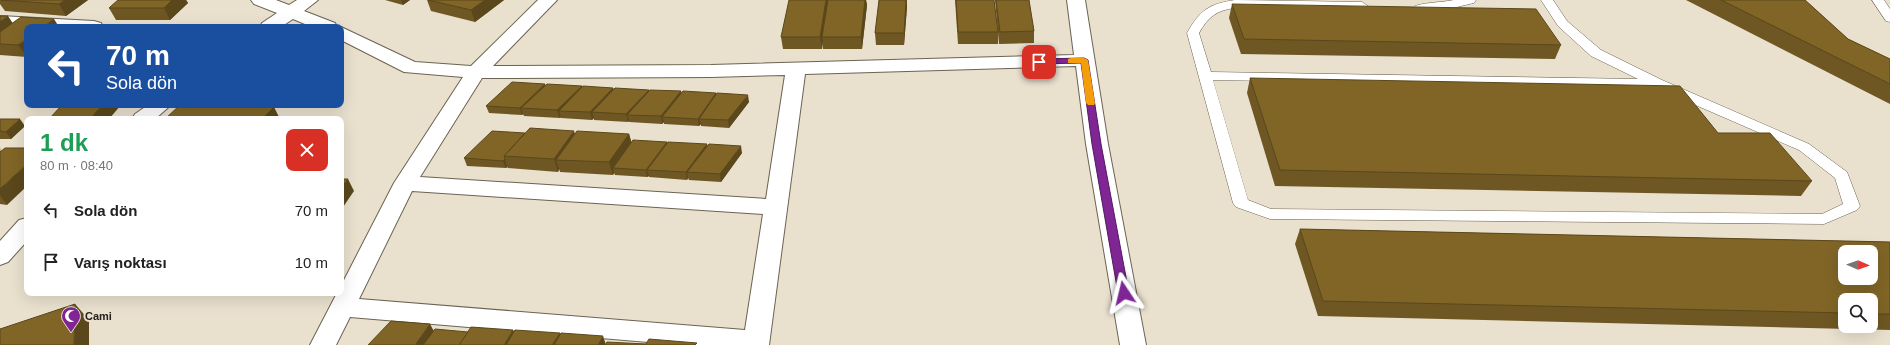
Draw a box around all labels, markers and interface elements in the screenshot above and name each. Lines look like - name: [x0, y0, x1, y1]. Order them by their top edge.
- icon: left: [40, 40, 92, 92]
- text: 70 m: [106, 40, 170, 71]
- pin: [1022, 45, 1056, 79]
- icon: arrive: [1028, 51, 1050, 73]
- text: Sola dön: [106, 73, 177, 93]
- text: 1 dk: [40, 129, 88, 156]
- button: close: [286, 129, 328, 171]
- text: 80 m · 08:40: [40, 158, 113, 173]
- icon: left: [40, 199, 62, 221]
- text: Sola dön: [74, 202, 137, 219]
- text: 70 m: [295, 202, 328, 219]
- north arrow: [1838, 245, 1878, 285]
- map controls: [1838, 245, 1878, 333]
- icon: arrive: [40, 251, 62, 273]
- text: Varış noktası: [74, 254, 167, 271]
- text: 10 m: [295, 254, 328, 271]
- position arrow: [1103, 272, 1145, 314]
- button: search: [1838, 293, 1878, 333]
- mosque icon: Cami: [60, 305, 82, 333]
- place label: Cami: [85, 310, 112, 322]

